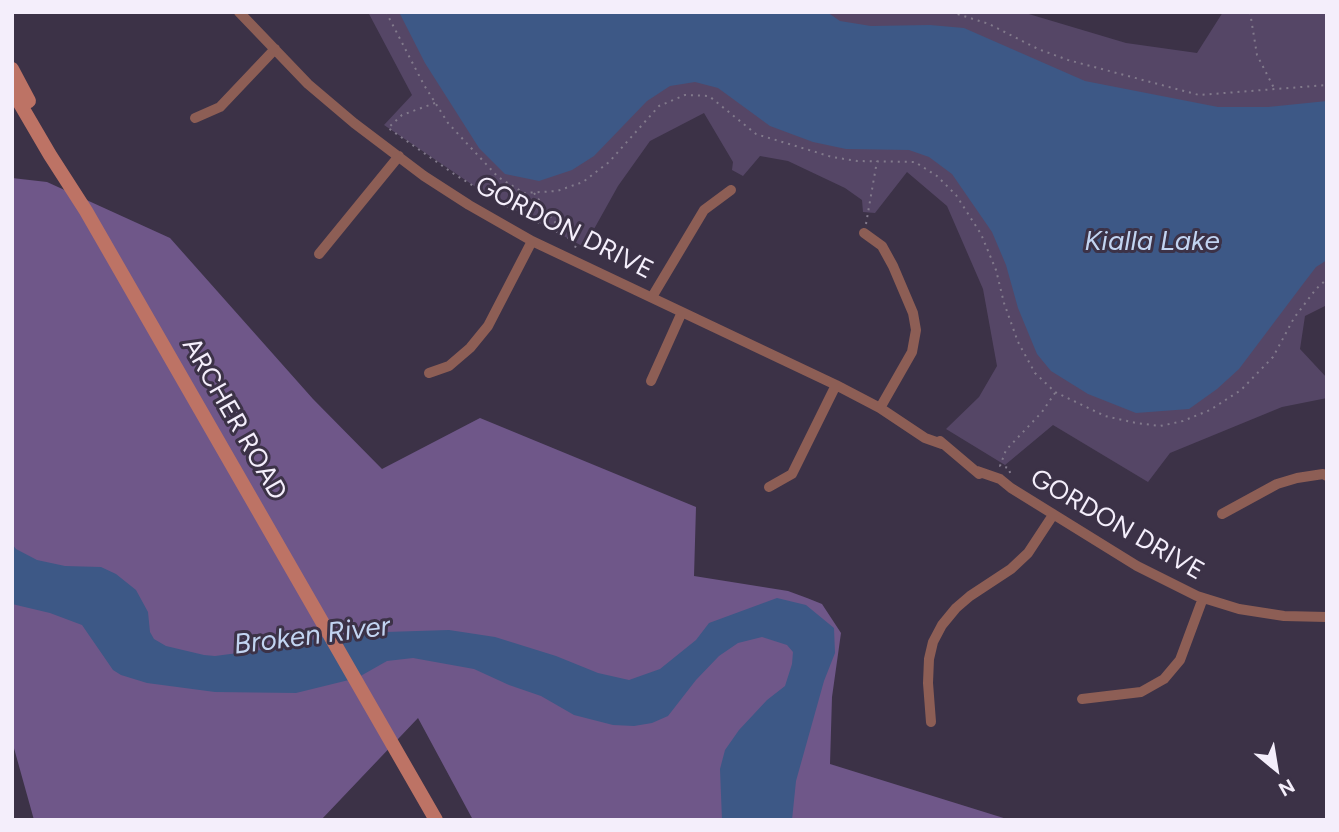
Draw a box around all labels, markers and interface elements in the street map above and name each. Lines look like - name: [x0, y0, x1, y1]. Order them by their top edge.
- street label: GORDON DRIVE: [470, 170, 658, 286]
- water label: Kialla Lake: [1084, 225, 1220, 259]
- street label: ARCHER ROAD: [175, 332, 293, 506]
- street label: GORDON DRIVE: [1025, 463, 1209, 587]
- water label: Broken River: [232, 610, 392, 662]
- north arrow: [1241, 734, 1311, 804]
- text: N: [1275, 774, 1299, 801]

